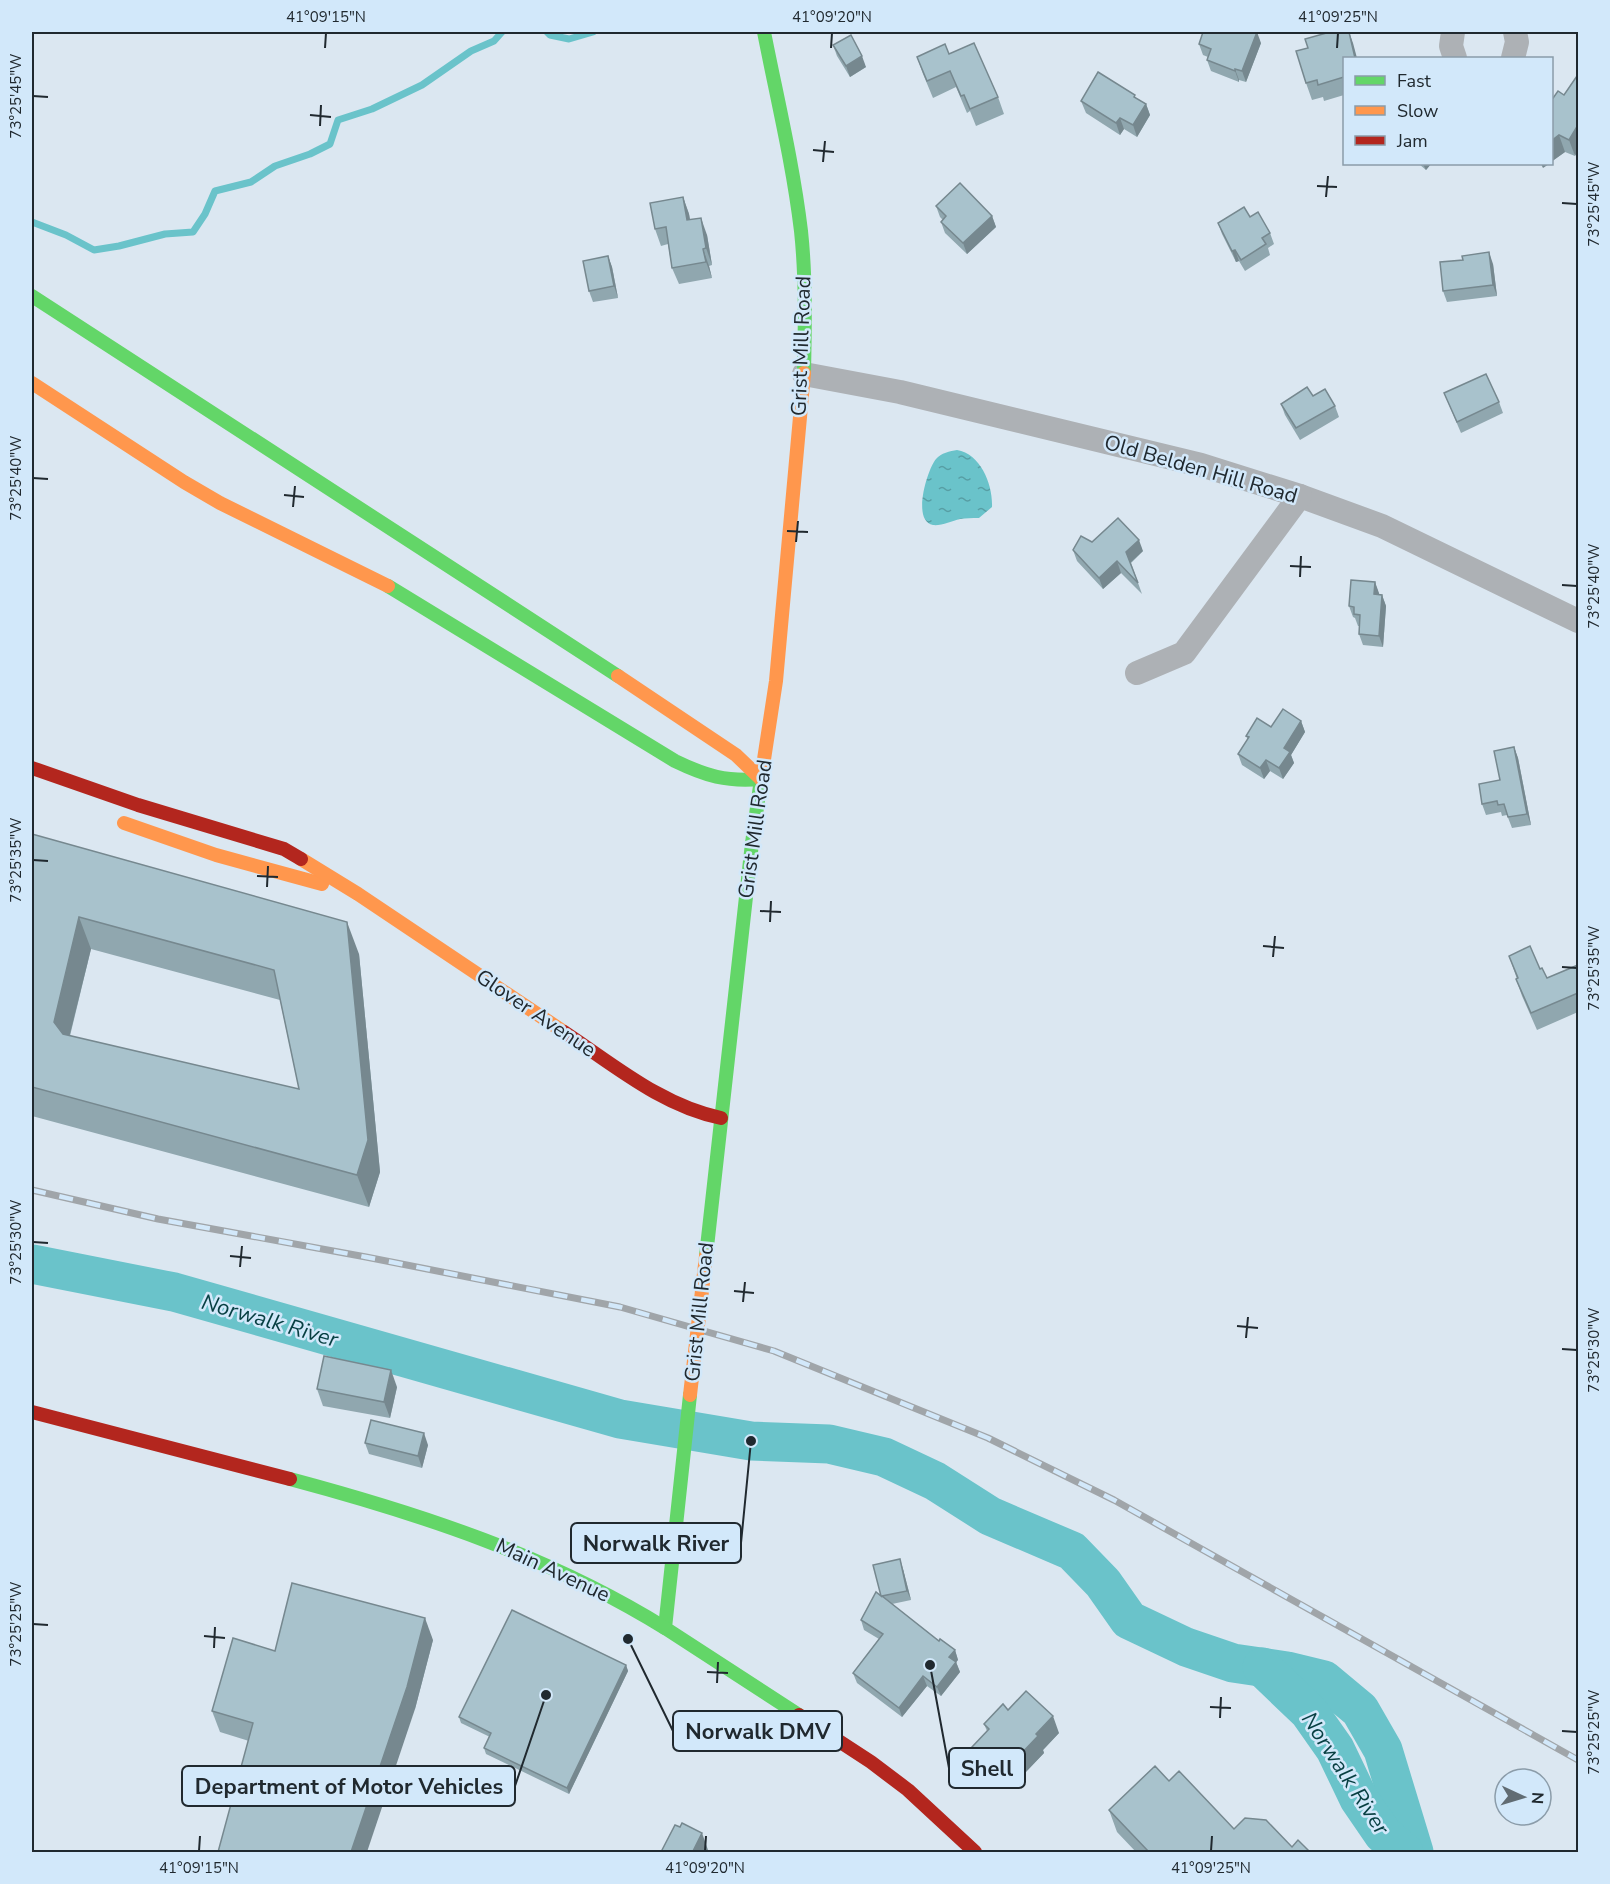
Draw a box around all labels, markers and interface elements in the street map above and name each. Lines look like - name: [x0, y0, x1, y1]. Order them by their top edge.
- text: 41°09'15"N: [286, 7, 366, 27]
- text: 41°09'20"N: [792, 7, 872, 27]
- text: 41°09'25"N: [1298, 7, 1378, 27]
- text: 73°25'45"W: [6, 53, 26, 139]
- legend: [1343, 57, 1553, 165]
- text: Fast: [1397, 69, 1432, 93]
- text: Slow: [1397, 99, 1438, 123]
- text: Jam: [1396, 129, 1428, 153]
- text: 73°25'45"W: [1584, 161, 1604, 247]
- street label: Grist Mill Road: [785, 276, 817, 416]
- street label: Old Belden Hill Road: [1101, 428, 1301, 510]
- text: 73°25'40"W: [6, 435, 26, 521]
- text: 73°25'40"W: [1584, 543, 1604, 629]
- street label: Grist Mill Road: [731, 758, 779, 900]
- text: 73°25'35"W: [6, 817, 26, 903]
- text: 73°25'35"W: [1584, 925, 1604, 1011]
- street label: Glover Avenue: [471, 962, 601, 1064]
- text: 73°25'30"W: [6, 1199, 26, 1285]
- street label: Grist Mill Road: [678, 1241, 720, 1383]
- water label: Norwalk River: [198, 1287, 343, 1355]
- text: 73°25'30"W: [1584, 1307, 1604, 1393]
- callout: Norwalk River: [571, 1523, 741, 1563]
- text: Norwalk River: [583, 1529, 730, 1559]
- street label: Main Avenue: [491, 1531, 615, 1609]
- text: 73°25'25"W: [6, 1581, 26, 1667]
- text: 73°25'25"W: [1584, 1689, 1604, 1775]
- water label: Norwalk River: [1294, 1706, 1397, 1842]
- callout: Norwalk DMV: [673, 1711, 842, 1751]
- text: Norwalk DMV: [685, 1717, 831, 1747]
- callout: Shell: [949, 1748, 1025, 1788]
- text: Shell: [961, 1754, 1013, 1784]
- callout: Department of Motor Vehicles: [182, 1766, 515, 1806]
- north arrow: [1493, 1767, 1553, 1827]
- text: Department of Motor Vehicles: [195, 1772, 503, 1802]
- text: N: [1526, 1791, 1548, 1805]
- text: 41°09'15"N: [159, 1858, 239, 1878]
- text: 41°09'20"N: [665, 1858, 745, 1878]
- text: 41°09'25"N: [1171, 1858, 1251, 1878]

